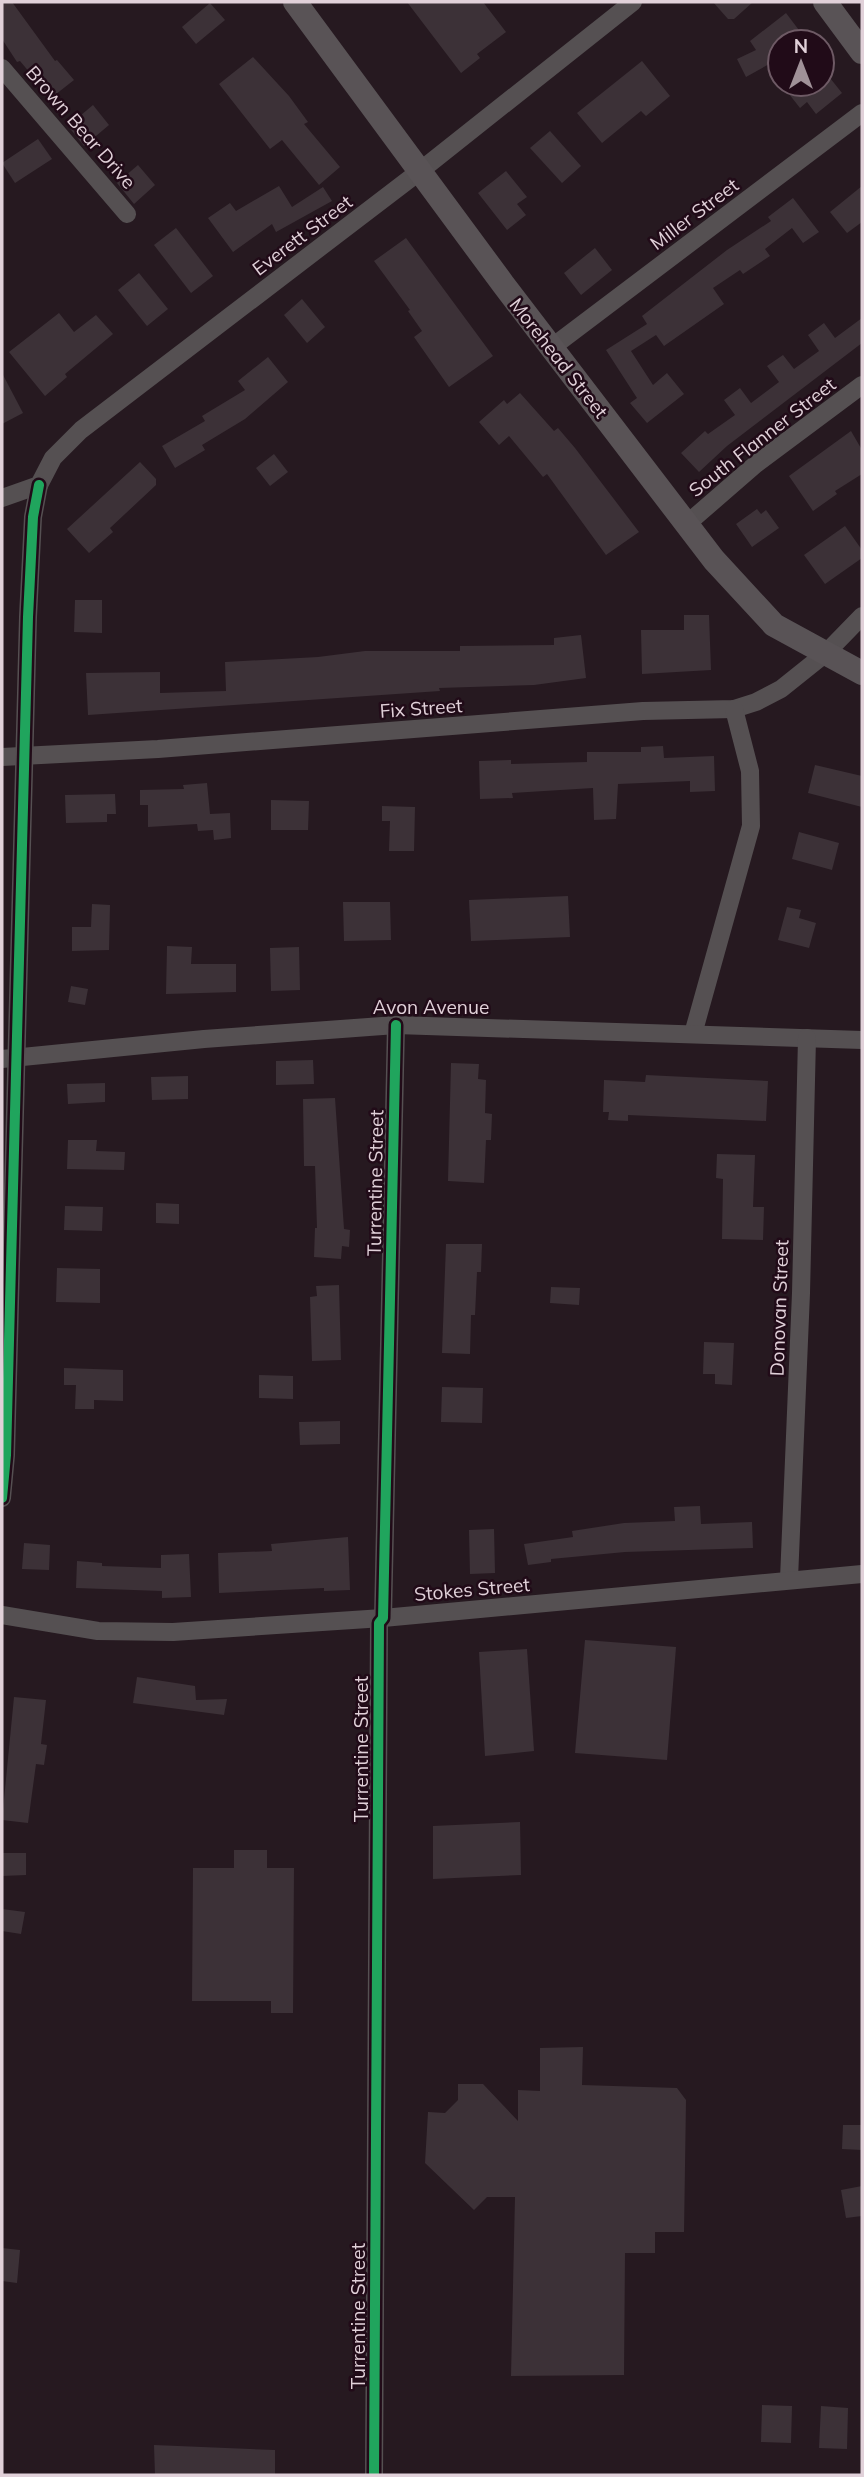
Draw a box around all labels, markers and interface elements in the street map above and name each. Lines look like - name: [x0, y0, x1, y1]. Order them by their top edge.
- north arrow: [766, 28, 836, 98]
- text: N: [794, 34, 808, 58]
- street label: Brown Bear Drive: [21, 60, 141, 194]
- street label: Miller Street: [645, 173, 743, 255]
- street label: Everett Street: [247, 189, 357, 280]
- street label: Morehead Street: [505, 293, 614, 423]
- street label: South Flanner Street: [684, 372, 841, 502]
- street label: Fix Street: [379, 693, 464, 723]
- street label: Avon Avenue: [373, 995, 489, 1019]
- street label: Turrentine Street: [362, 1109, 388, 1256]
- street label: Donovan Street: [765, 1239, 793, 1377]
- street label: Stokes Street: [413, 1572, 531, 1606]
- street label: Turrentine Street: [349, 1675, 373, 1822]
- street label: Turrentine Street: [346, 2242, 370, 2389]

